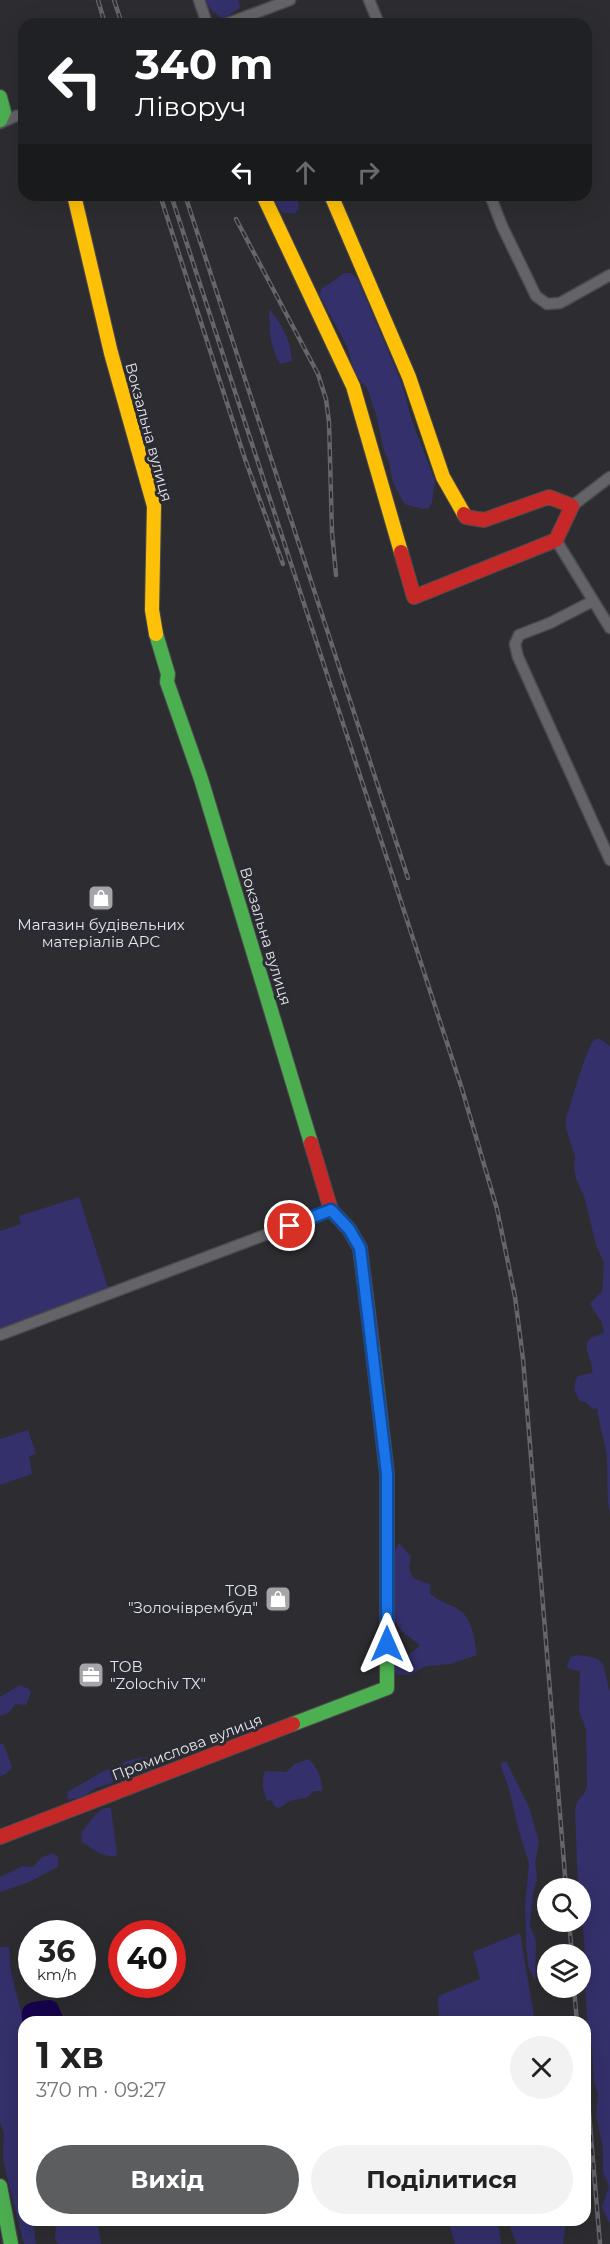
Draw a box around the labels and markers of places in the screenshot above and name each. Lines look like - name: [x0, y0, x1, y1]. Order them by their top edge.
- shop icon: Магазин будівельних матеріалів APC: [86, 883, 116, 913]
- place label: Магазин будівельних матеріалів APC: [17, 915, 185, 951]
- pin: [264, 1200, 315, 1251]
- place label: ТОВ "Золочіврембуд": [128, 1581, 258, 1617]
- shop icon: ТОВ "Золочіврембуд": [263, 1584, 293, 1614]
- place label: ТОВ "Zolochiv TX": [110, 1657, 206, 1693]
- office icon: ТОВ "Zolochiv TX": [76, 1660, 106, 1690]

